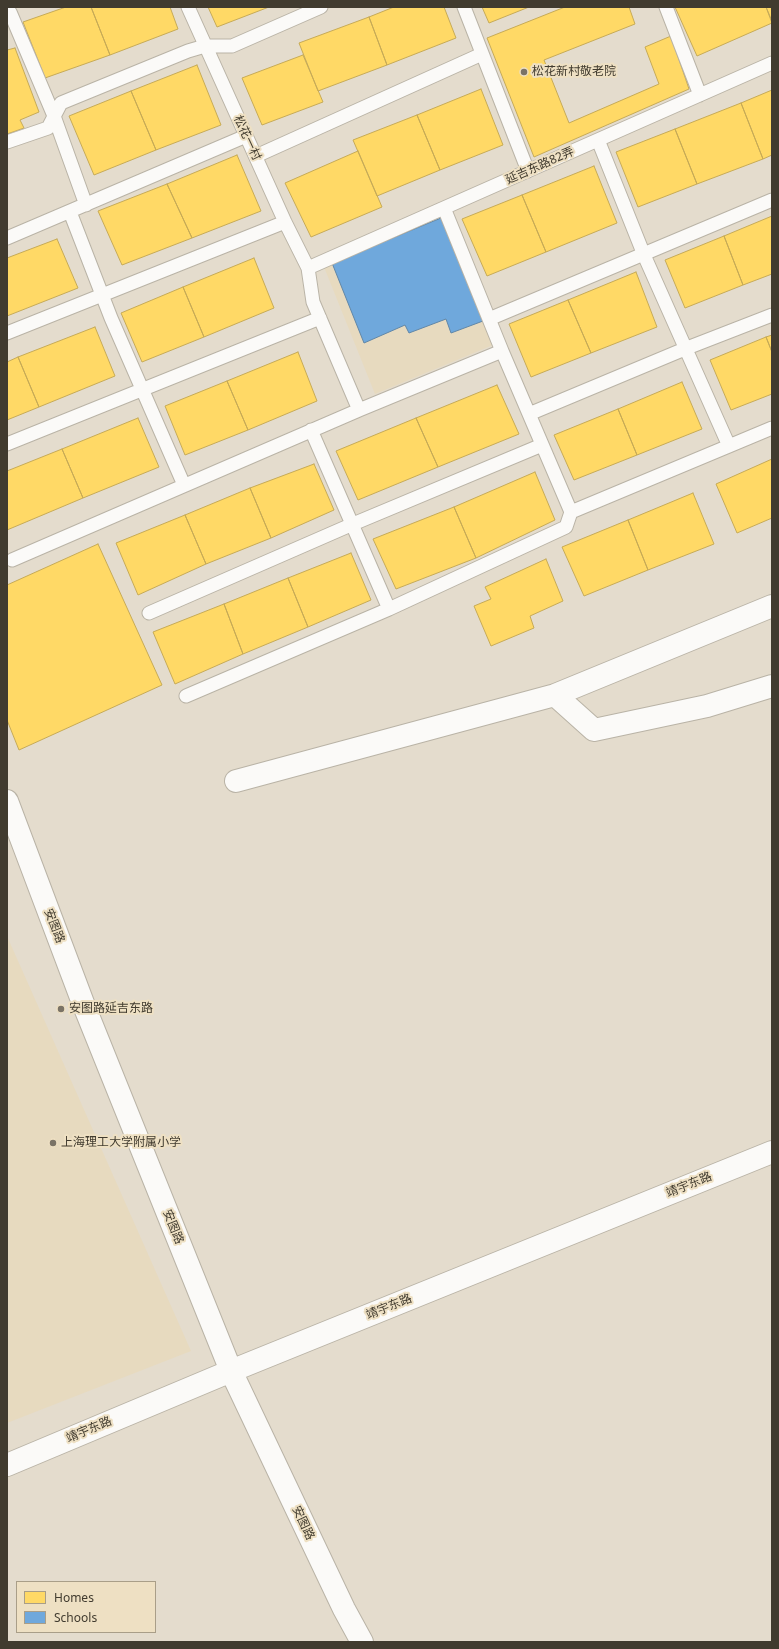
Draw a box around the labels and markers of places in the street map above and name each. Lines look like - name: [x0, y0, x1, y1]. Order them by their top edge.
- place label: 松花新村敬老院: [532, 65, 616, 79]
- marker: 松花新村敬老院: [519, 67, 529, 77]
- place label: 安图路延吉东路: [69, 1002, 153, 1016]
- marker: 安图路延吉东路: [56, 1004, 66, 1014]
- place label: 上海理工大学附属小学: [61, 1136, 181, 1150]
- marker: 上海理工大学附属小学: [48, 1138, 58, 1148]

